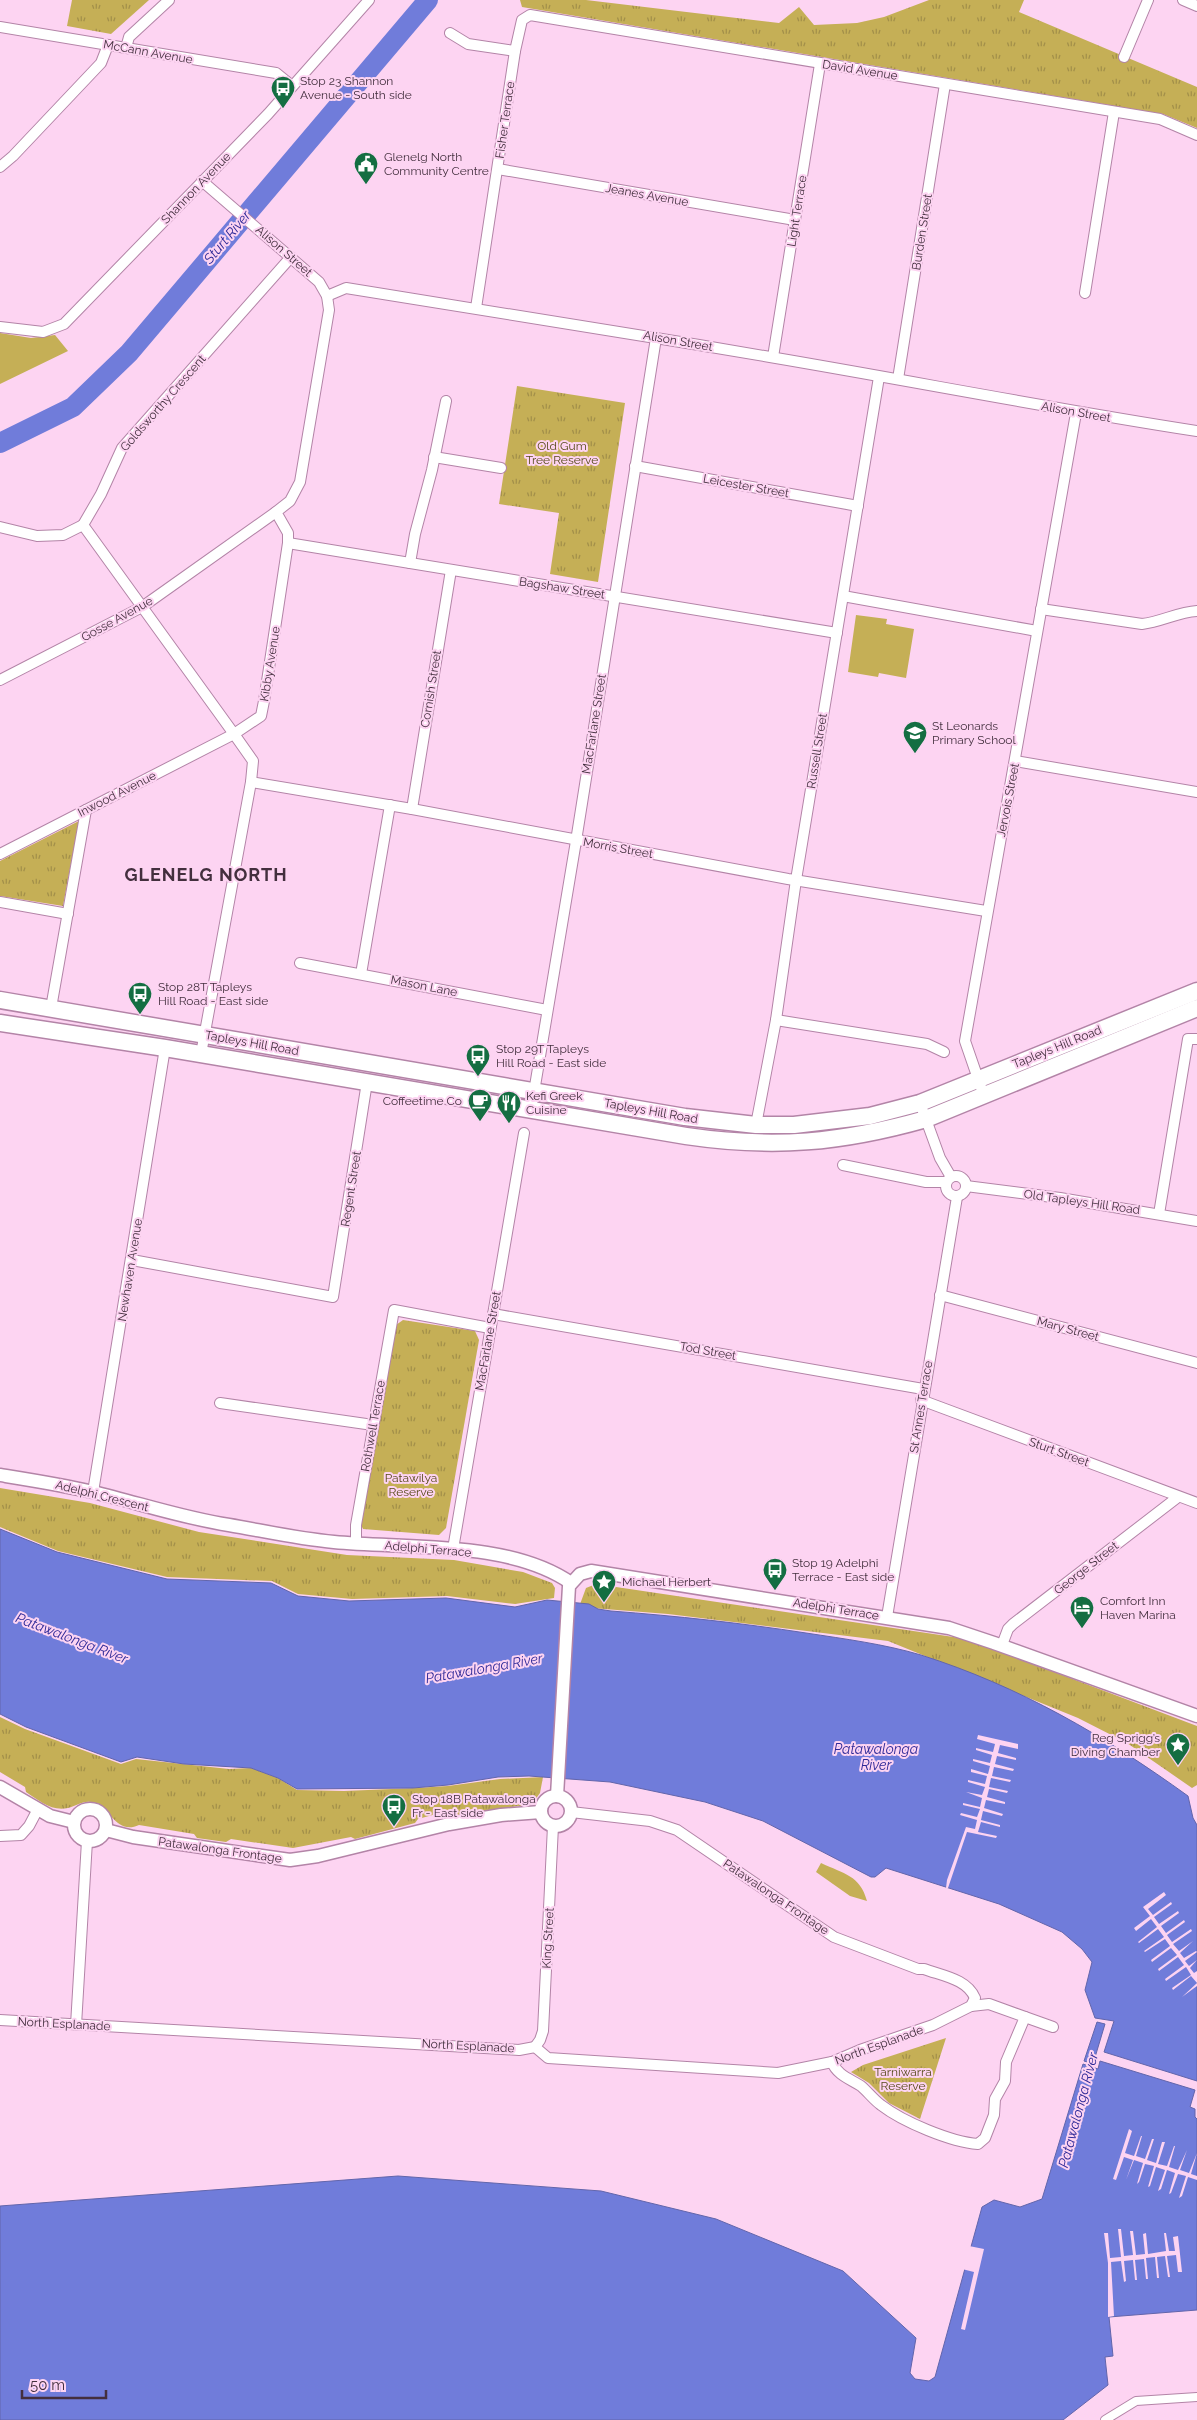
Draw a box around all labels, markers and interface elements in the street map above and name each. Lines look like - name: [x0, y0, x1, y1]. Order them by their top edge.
- street label: McCann Avenue: [102, 37, 194, 67]
- street label: David Avenue: [821, 57, 899, 83]
- place label: Stop 23 Shannon Avenue - South side: [300, 74, 412, 102]
- bus stop icon: Stop 23 Shannon Avenue - South side: [270, 75, 296, 109]
- street label: Fisher Terrace: [493, 81, 517, 159]
- street label: Shannon Avenue: [158, 149, 234, 227]
- place label: Glenelg North Community Centre: [384, 150, 489, 178]
- public building icon: Glenelg North Community Centre: [353, 151, 379, 185]
- street label: Light Terrace: [784, 174, 810, 248]
- street label: Jeanes Avenue: [604, 181, 690, 209]
- street label: Burden Street: [909, 193, 935, 271]
- water label: Sturt River: [200, 206, 254, 267]
- street label: Alison Street: [253, 223, 315, 279]
- street label: Alison Street: [642, 328, 714, 354]
- street label: Goldsworthy Crescent: [117, 352, 209, 454]
- street label: Alison Street: [1040, 399, 1112, 425]
- park label: Old Gum Tree Reserve: [526, 439, 598, 467]
- street label: Leicester Street: [702, 472, 790, 500]
- street label: Bagshaw Street: [518, 574, 606, 602]
- street label: Gosse Avenue: [79, 594, 155, 644]
- street label: Kibby Avenue: [257, 625, 283, 703]
- street label: Cornish Street: [418, 649, 444, 729]
- street label: MacFarlane Street: [579, 673, 609, 775]
- street label: Russell Street: [804, 712, 830, 790]
- place label: St Leonards Primary School: [932, 719, 1016, 747]
- school or university icon: St Leonards Primary School: [902, 720, 928, 754]
- street label: Jervois Street: [994, 762, 1022, 838]
- street label: Inwood Avenue: [76, 768, 158, 820]
- street label: Morris Street: [582, 835, 654, 861]
- district label: GLENELG NORTH: [124, 864, 288, 885]
- street label: Mason Lane: [389, 973, 459, 999]
- place label: Stop 28T Tapleys Hill Road - East side: [158, 980, 268, 1008]
- bus stop icon: Stop 28T Tapleys Hill Road - East side: [127, 981, 153, 1015]
- street label: Tapleys Hill Road: [1010, 1023, 1104, 1071]
- street label: Tapleys Hill Road: [204, 1028, 300, 1058]
- place label: Stop 29T Tapleys Hill Road - East side: [496, 1042, 606, 1070]
- bus stop icon: Stop 29T Tapleys Hill Road - East side: [465, 1043, 491, 1077]
- cafe icon: Coffeetime Co: [467, 1088, 493, 1122]
- place label: Kefi Greek Cuisine: [526, 1089, 583, 1117]
- restaurant icon: Kefi Greek Cuisine: [496, 1090, 522, 1124]
- place label: Coffeetime Co: [383, 1094, 462, 1108]
- street label: Tapleys Hill Road: [603, 1096, 699, 1126]
- street label: Regent Street: [338, 1150, 364, 1228]
- street label: Old Tapleys Hill Road: [1023, 1187, 1141, 1217]
- street label: Newhaven Avenue: [115, 1217, 145, 1323]
- street label: MacFarlane Street: [472, 1290, 504, 1392]
- street label: Mary Street: [1035, 1314, 1101, 1344]
- street label: Tod Street: [679, 1339, 737, 1363]
- street label: St Annes Terrace: [907, 1360, 935, 1454]
- street label: Rothwell Terrace: [358, 1379, 388, 1473]
- street label: Sturt Street: [1027, 1435, 1091, 1469]
- park label: Patawilya Reserve: [385, 1471, 437, 1499]
- street label: Adelphi Crescent: [54, 1478, 150, 1514]
- street label: Adelphi Terrace: [384, 1538, 472, 1560]
- street label: George Street: [1051, 1539, 1121, 1597]
- place label: Stop 19 Adelphi Terrace - East side: [792, 1556, 894, 1584]
- bus stop icon: Stop 19 Adelphi Terrace - East side: [762, 1557, 788, 1591]
- place icon: Michael Herbert: [591, 1569, 617, 1603]
- place label: Michael Herbert: [622, 1575, 711, 1589]
- place label: Comfort Inn Haven Marina: [1100, 1594, 1176, 1622]
- street label: Adelphi Terrace: [792, 1595, 880, 1623]
- hotel icon: Comfort Inn Haven Marina: [1069, 1595, 1095, 1629]
- water label: Patawalonga River: [14, 1609, 131, 1667]
- water label: Patawalonga River: [424, 1650, 545, 1686]
- place label: Reg Sprigg’s Diving Chamber: [1071, 1731, 1161, 1759]
- place icon: Reg Sprigg’s Diving Chamber: [1165, 1732, 1191, 1766]
- water label: Patawalonga River: [834, 1741, 918, 1773]
- place label: Stop 18B Patawalonga Fr - East side: [412, 1792, 536, 1820]
- bus stop icon: Stop 18B Patawalonga Fr - East side: [381, 1793, 407, 1827]
- street label: Patawalonga Frontage: [157, 1834, 283, 1866]
- street label: Patawalonga Frontage: [720, 1856, 832, 1938]
- street label: King Street: [539, 1907, 557, 1969]
- street label: North Esplanade: [17, 2015, 111, 2033]
- street label: North Esplanade: [833, 2023, 925, 2067]
- street label: North Esplanade: [421, 2037, 515, 2055]
- water label: Patawalonga River: [1055, 2049, 1101, 2169]
- park label: Tarniwarra Reserve: [874, 2065, 932, 2093]
- scale bar: [22, 2368, 106, 2400]
- text: 50 m: [30, 2376, 65, 2394]

